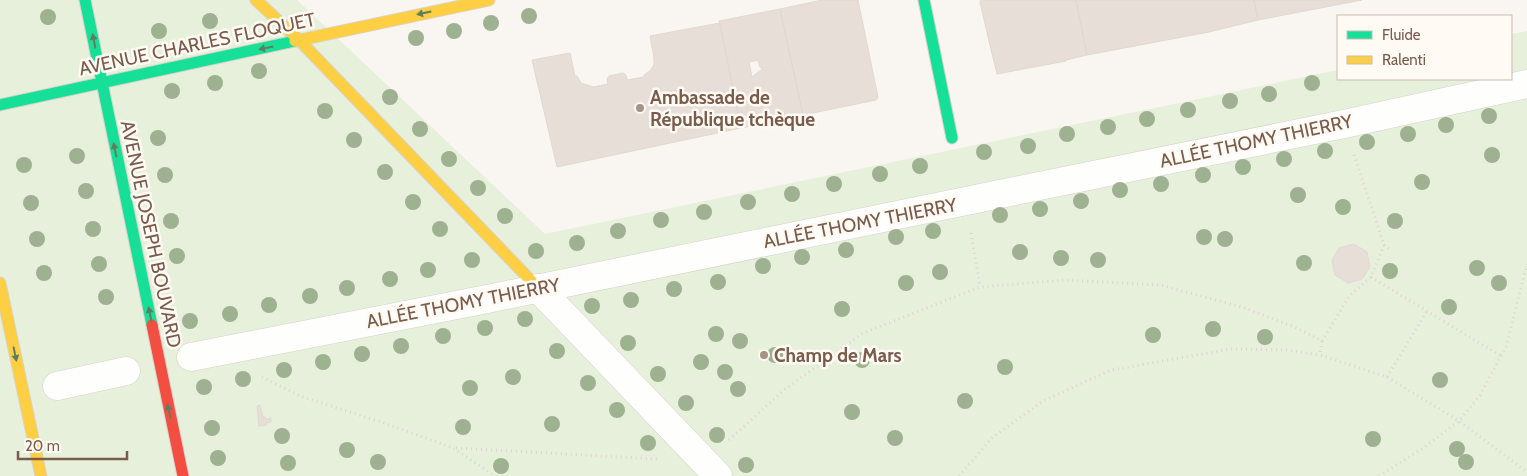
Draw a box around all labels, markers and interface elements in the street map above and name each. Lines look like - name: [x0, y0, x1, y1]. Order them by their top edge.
- street label: AVENUE CHARLES FLOQUET: [77, 8, 317, 80]
- one-way arrow: [416, 10, 432, 18]
- legend: [1337, 15, 1512, 80]
- text: Fluide: [1382, 26, 1421, 44]
- one-way arrow: [89, 33, 97, 49]
- one-way arrow: [257, 44, 273, 52]
- text: Ralenti: [1382, 51, 1426, 69]
- place label: Ambassade de République tchèque: [650, 86, 815, 131]
- marker: Ambassade de République tchèque: [634, 102, 646, 114]
- street label: ALLÉE THOMY THIERRY: [1157, 108, 1355, 173]
- street label: AVENUE JOSEPH BOUVARD: [116, 118, 186, 350]
- one-way arrow: [111, 142, 119, 158]
- street label: ALLÉE THOMY THIERRY: [761, 192, 959, 253]
- street label: ALLÉE THOMY THIERRY: [364, 272, 562, 333]
- one-way arrow: [145, 306, 153, 322]
- place label: Champ de Mars: [774, 344, 902, 367]
- one-way arrow: [11, 347, 19, 362]
- marker: Champ de Mars: [758, 349, 770, 361]
- one-way arrow: [165, 403, 173, 419]
- scale bar: [18, 428, 126, 460]
- text: 20 m: [25, 437, 60, 455]

